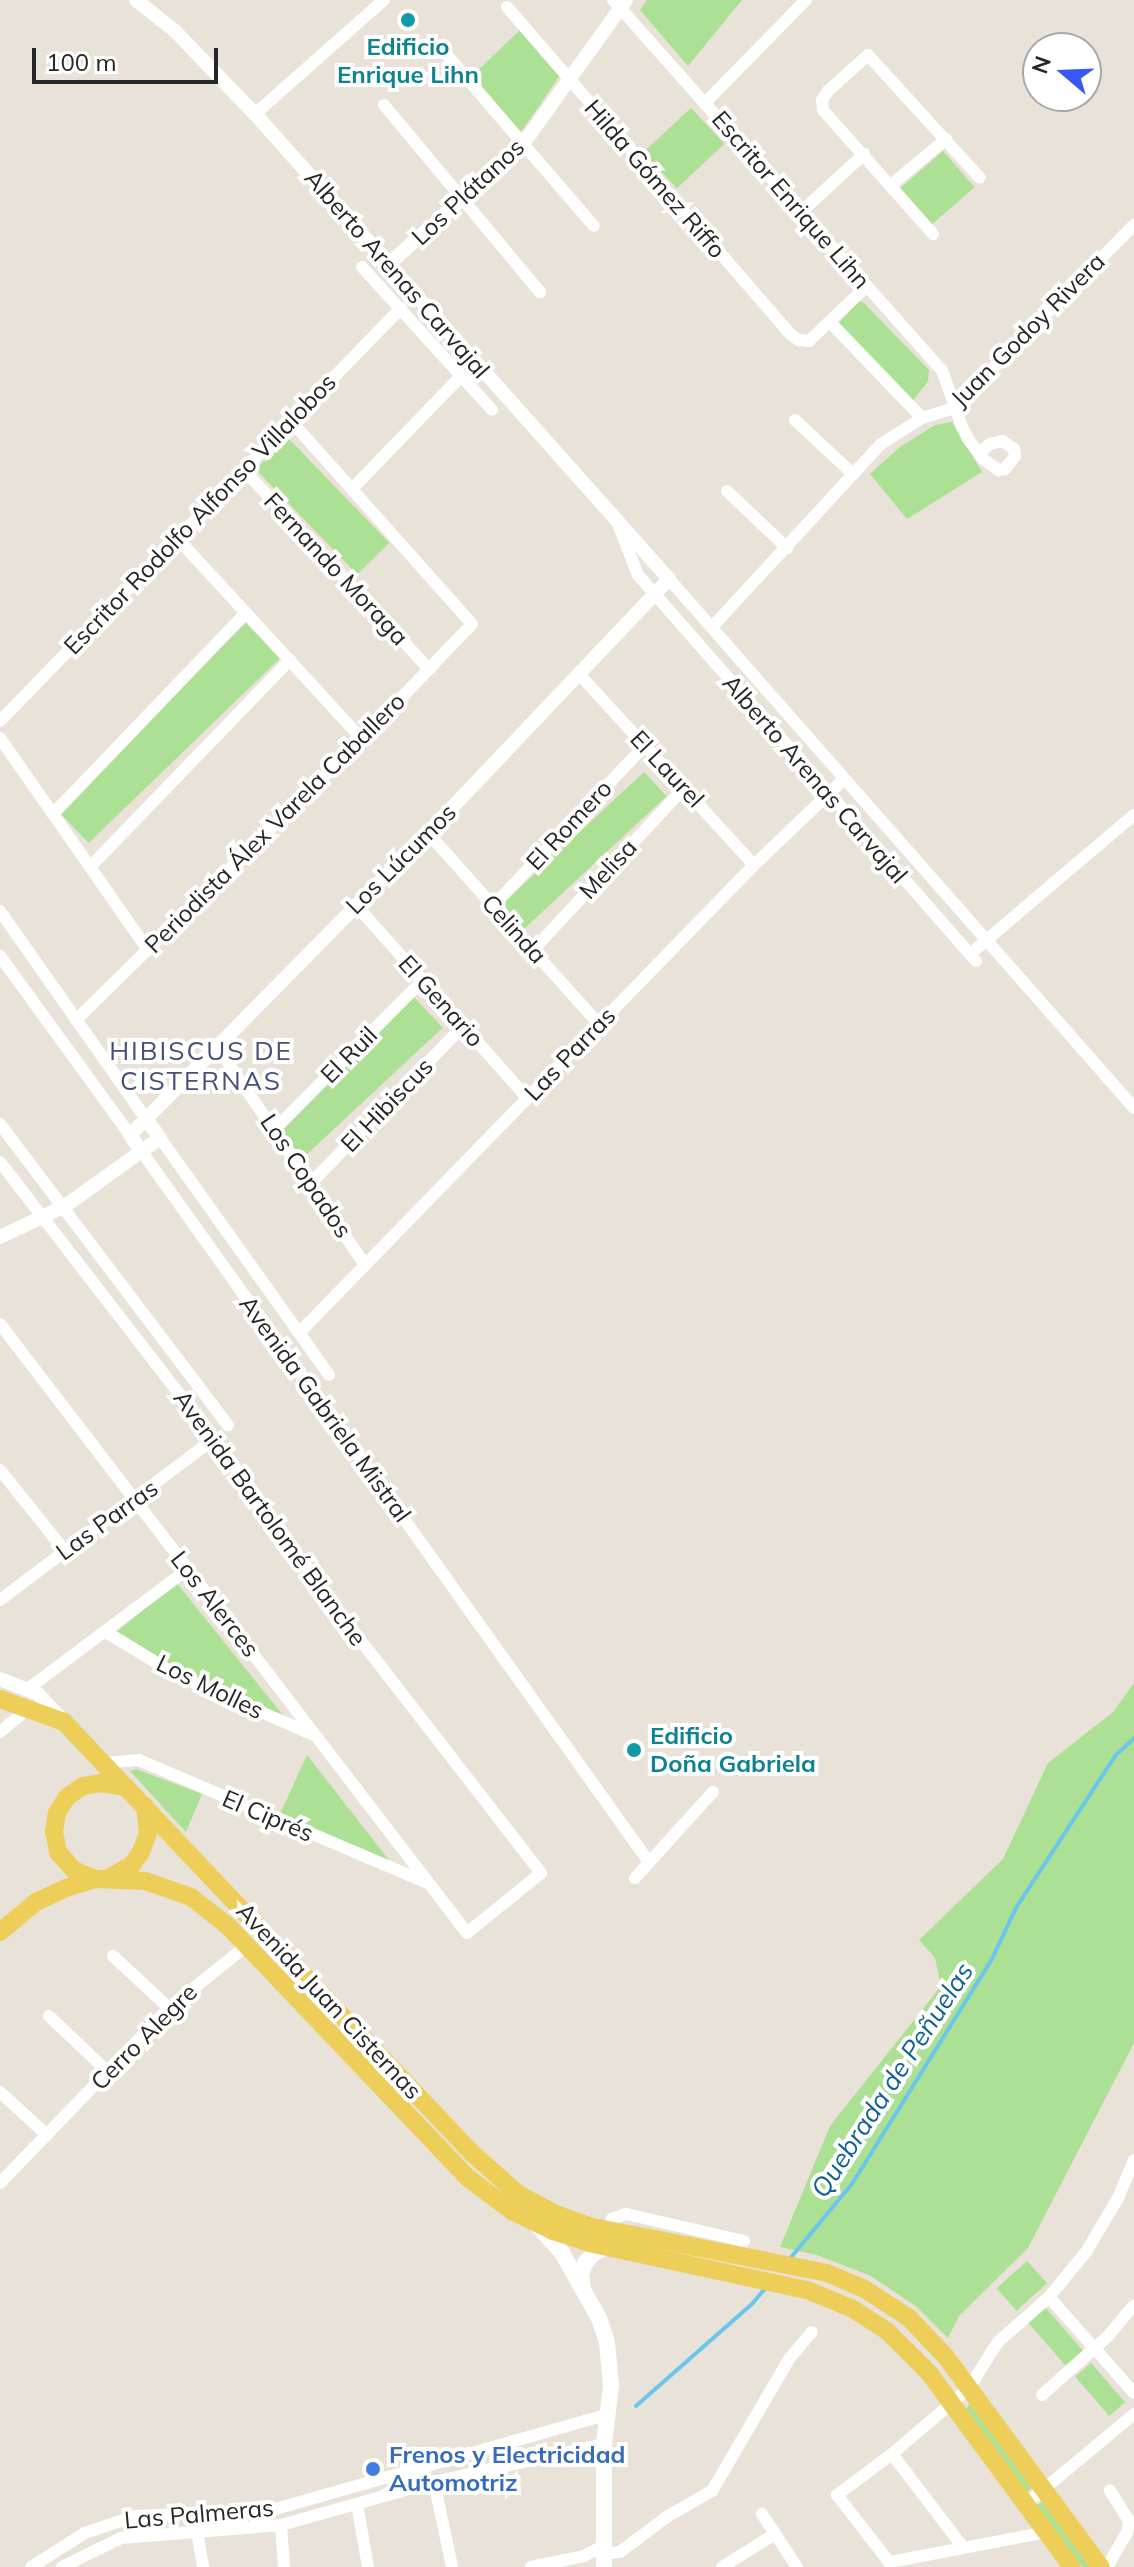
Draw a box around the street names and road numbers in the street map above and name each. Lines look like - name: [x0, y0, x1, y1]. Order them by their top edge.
- street label: Hilda Gómez Riffo: [578, 94, 732, 264]
- street label: Escritor Enrique Lihn: [706, 105, 876, 295]
- street label: Los Plátanos: [406, 133, 530, 251]
- street label: Alberto Arenas Carvajal: [299, 164, 495, 384]
- street label: Juan Godoy Rivera: [945, 247, 1111, 413]
- street label: Escritor Rodolfo Alfonso Villalobos: [58, 368, 342, 660]
- street label: Fernando Moraga: [258, 487, 414, 651]
- street label: Alberto Arenas Carvajal: [717, 669, 913, 889]
- street label: Periodista Álex Varela Caballero: [139, 687, 411, 959]
- street label: El Laurel: [624, 725, 710, 813]
- street label: El Romero: [520, 774, 618, 876]
- street label: Los Lúcumos: [340, 798, 462, 920]
- street label: Melisa: [573, 833, 643, 905]
- street label: Celinda: [476, 889, 552, 969]
- street label: El Genario: [392, 949, 490, 1053]
- street label: Las Parras: [518, 1001, 622, 1107]
- street label: El Ruil: [315, 1021, 383, 1089]
- street label: El Hibiscus: [335, 1052, 439, 1158]
- street label: Los Copados: [254, 1109, 358, 1243]
- street label: Avenida Gabriela Mistral: [233, 1290, 417, 1528]
- street label: Avenida Bartolomé Blanche: [168, 1385, 372, 1651]
- street label: Las Parras: [51, 1473, 163, 1567]
- street label: Los Alerces: [165, 1545, 265, 1663]
- street label: Los Molles: [152, 1649, 268, 1725]
- street label: El Ciprés: [218, 1784, 318, 1848]
- street label: Avenida Juan Cisternas: [230, 1897, 428, 2105]
- street label: Cerro Alegre: [85, 1978, 203, 2096]
- street label: Las Palmeras: [123, 2493, 275, 2535]

